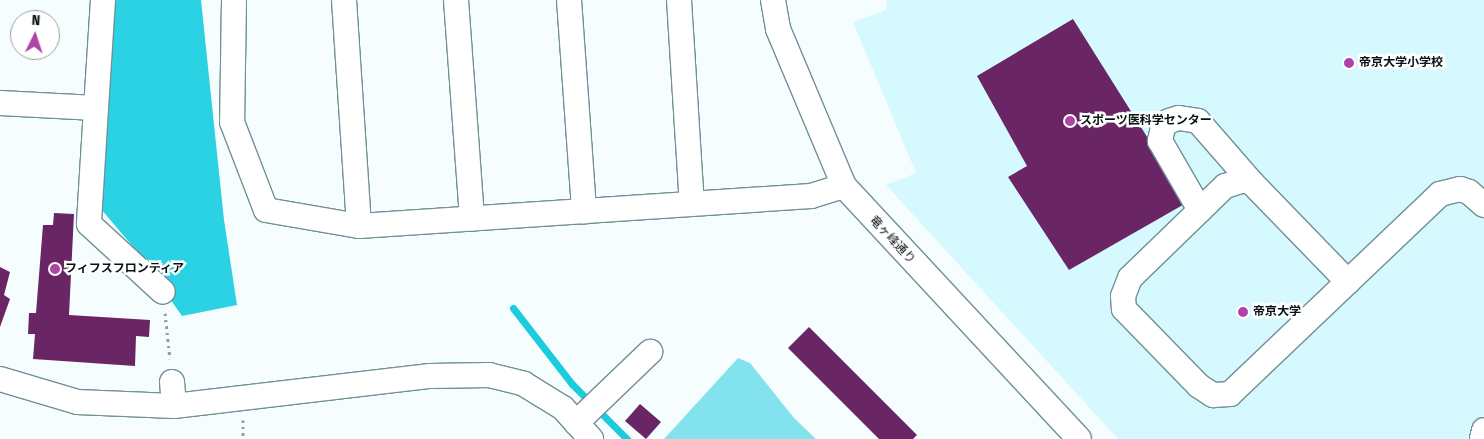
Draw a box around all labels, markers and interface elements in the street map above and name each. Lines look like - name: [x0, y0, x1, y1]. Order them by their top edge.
- north arrow: [10, 10, 60, 60]
- text: N: [31, 12, 41, 29]
- place label: 帝京大学小学校: [1359, 56, 1443, 70]
- marker: 帝京大学小学校: [1343, 57, 1355, 69]
- place label: スポーツ医科学センター: [1080, 114, 1212, 128]
- marker: スポーツ医科学センター: [1064, 115, 1076, 127]
- street label: 竜ヶ峰通り: [866, 213, 918, 267]
- place label: フィフスフロンティア: [65, 262, 185, 276]
- marker: フィフスフロンティア: [49, 263, 61, 275]
- place label: 帝京大学: [1253, 305, 1301, 319]
- marker: 帝京大学: [1237, 306, 1249, 318]

